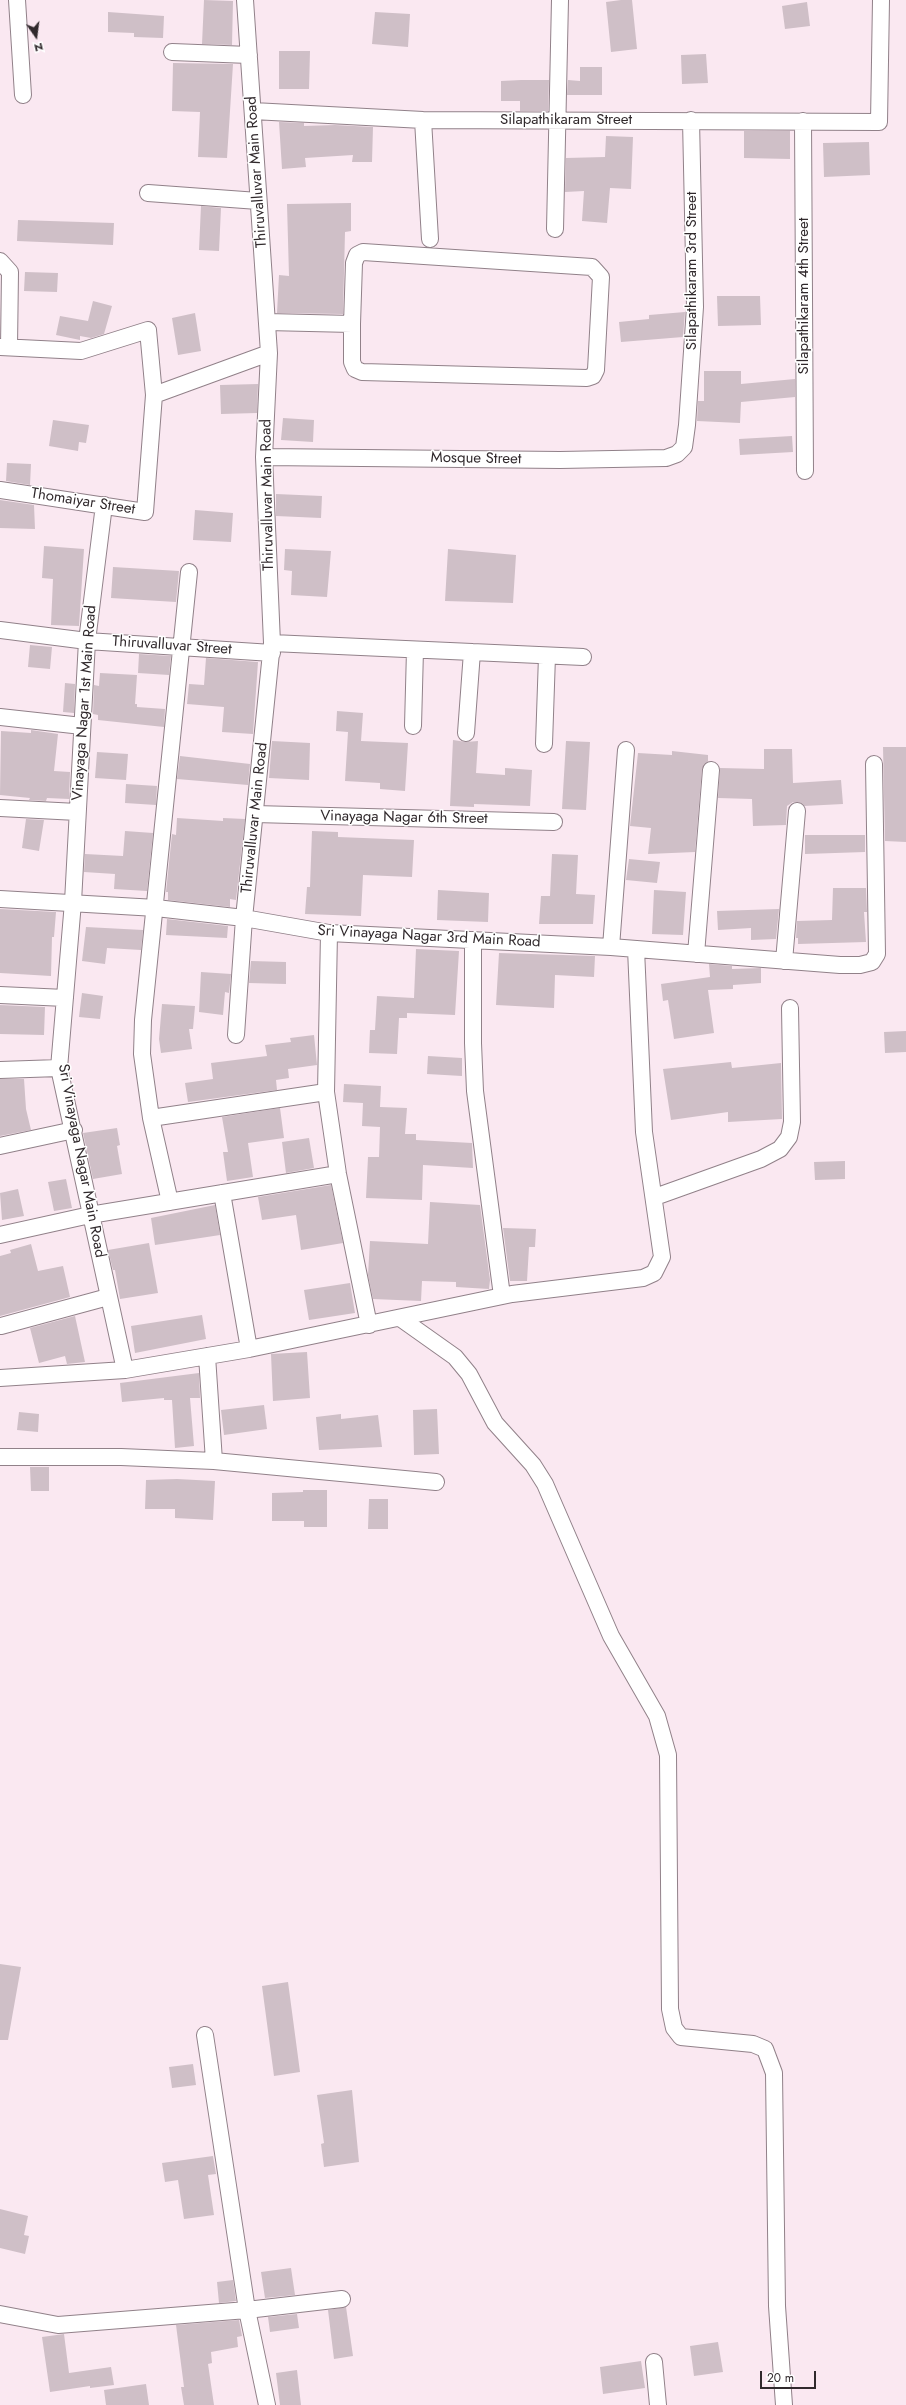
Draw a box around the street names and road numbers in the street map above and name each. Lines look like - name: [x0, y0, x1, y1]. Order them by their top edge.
- street label: Thiruvalluvar Main Road: [243, 96, 271, 248]
- street label: Silapathikaram Street: [500, 111, 632, 129]
- street label: Silapathikaram 3rd Street: [683, 192, 701, 350]
- street label: Silapathikaram 4th Street: [795, 218, 813, 374]
- street label: Thiruvalluvar Main Road: [258, 419, 278, 571]
- street label: Mosque Street: [430, 449, 522, 469]
- street label: Thomaiyar Street: [30, 485, 136, 519]
- street label: Vinayaga Nagar 1st Main Road: [69, 605, 101, 801]
- street label: Thiruvalluvar Street: [112, 633, 232, 659]
- street label: Thiruvalluvar Main Road: [238, 742, 272, 894]
- street label: Vinayaga Nagar 6th Street: [320, 808, 488, 828]
- street label: Sri Vinayaga Nagar 3rd Main Road: [317, 922, 541, 952]
- street label: Sri Vinayaga Nagar Main Road: [53, 1063, 109, 1259]

